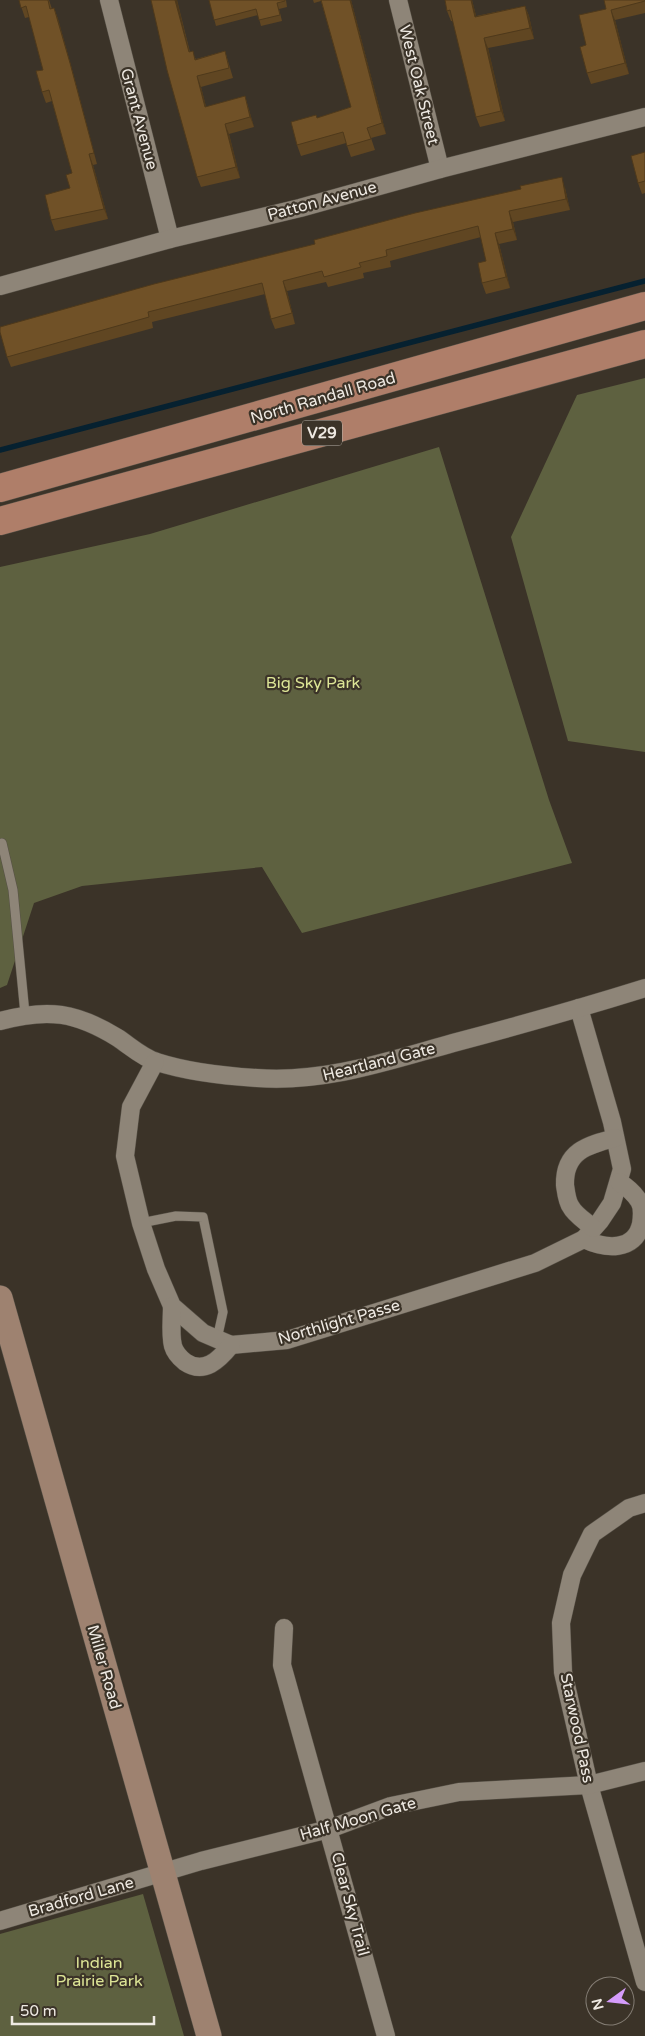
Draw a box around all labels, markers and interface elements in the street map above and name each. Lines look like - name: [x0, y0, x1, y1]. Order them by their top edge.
- street label: West Oak Street: [394, 23, 444, 147]
- street label: Grant Avenue: [116, 66, 162, 172]
- street label: Patton Avenue: [265, 177, 379, 225]
- street label: North Randall Road: [248, 368, 398, 428]
- road number: V29: [302, 420, 342, 446]
- park label: Big Sky Park: [266, 673, 361, 693]
- street label: Heartland Gate: [321, 1038, 437, 1086]
- street label: Northlight Passe: [276, 1295, 402, 1349]
- street label: Miller Road: [82, 1623, 126, 1711]
- street label: Starwood Pass: [556, 1671, 598, 1785]
- street label: Half Moon Gate: [298, 1793, 418, 1845]
- street label: Clear Sky Trail: [327, 1850, 373, 1958]
- street label: Bradford Lane: [26, 1872, 136, 1922]
- park label: Indian Prairie Park: [55, 1953, 143, 1991]
- north arrow: [585, 1976, 635, 2026]
- scale bar: [12, 1994, 155, 2026]
- text: N: [588, 1997, 608, 2012]
- text: 50 m: [20, 2002, 57, 2020]

